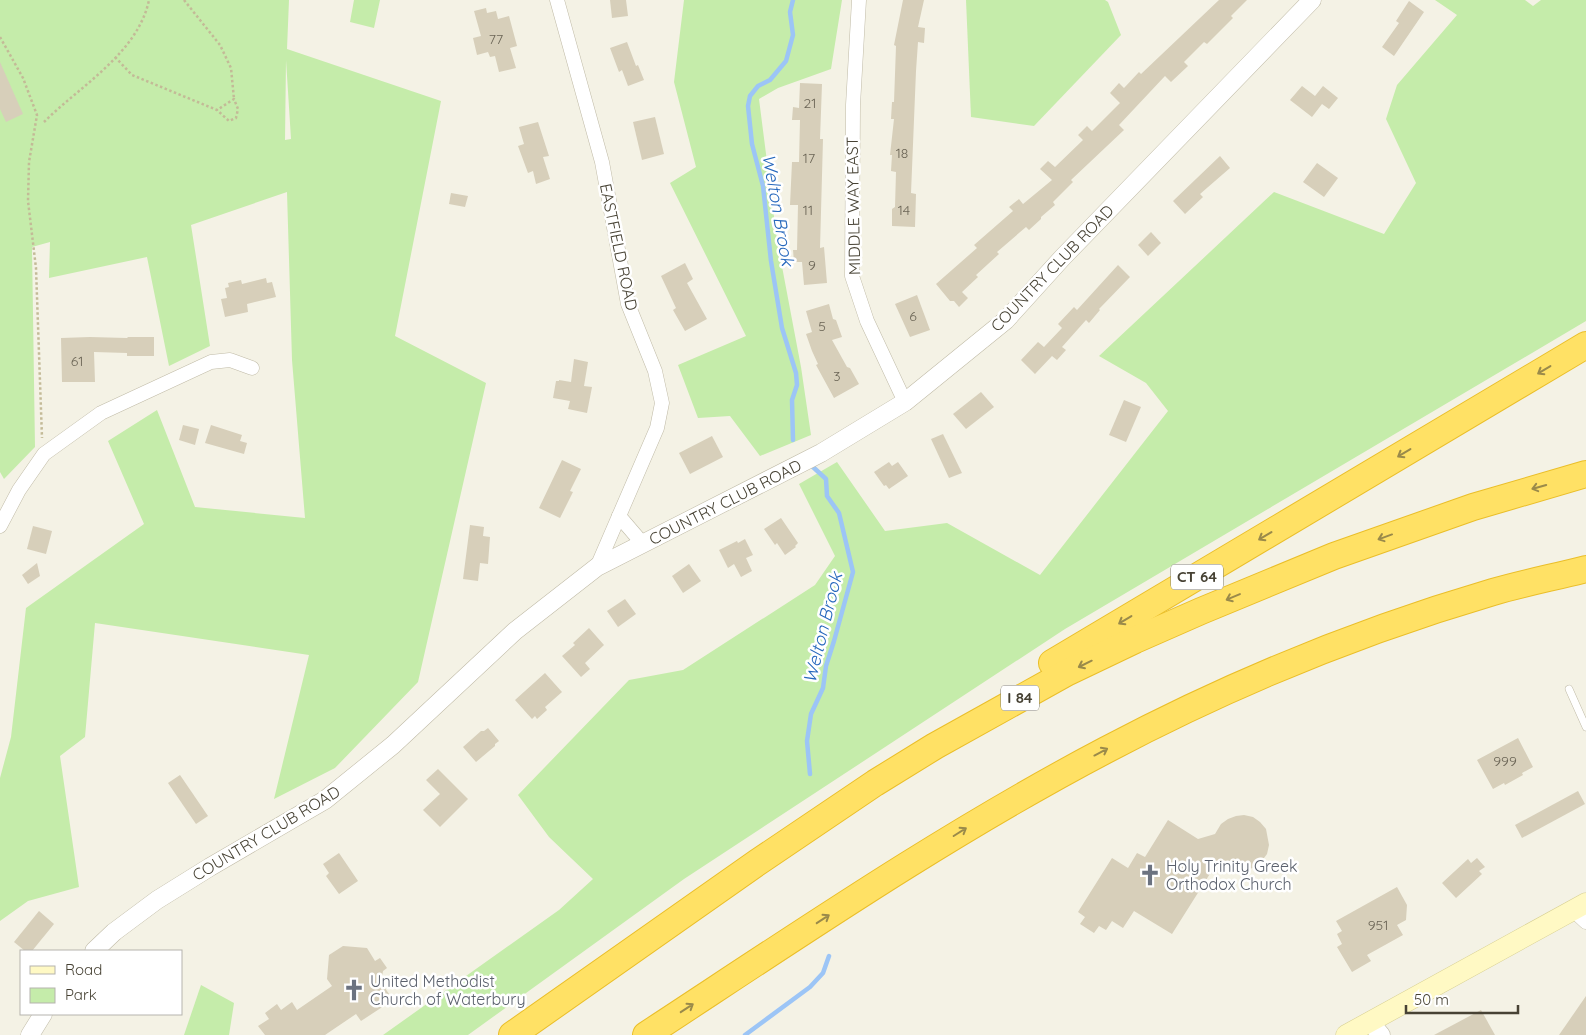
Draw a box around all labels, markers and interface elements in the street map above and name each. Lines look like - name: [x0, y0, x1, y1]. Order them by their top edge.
- house number: 77: [489, 30, 503, 48]
- house number: 21: [804, 94, 816, 112]
- street label: MIDDLE WAY EAST: [842, 136, 864, 275]
- house number: 18: [896, 144, 908, 162]
- house number: 17: [803, 149, 815, 167]
- water label: Welton Brook: [757, 152, 800, 269]
- street label: EASTFIELD ROAD: [596, 182, 642, 312]
- street label: COUNTRY CLUB ROAD: [986, 200, 1118, 336]
- house number: 11: [803, 201, 813, 219]
- house number: 14: [898, 201, 910, 219]
- house number: 9: [808, 256, 816, 274]
- house number: 6: [909, 307, 917, 325]
- house number: 5: [818, 317, 826, 335]
- house number: 61: [71, 352, 83, 370]
- one-way arrow: [1538, 366, 1552, 376]
- house number: 3: [833, 367, 841, 385]
- one-way arrow: [1398, 449, 1412, 459]
- street label: COUNTRY CLUB ROAD: [645, 455, 805, 549]
- one-way arrow: [1532, 483, 1548, 493]
- one-way arrow: [1258, 532, 1272, 542]
- one-way arrow: [1377, 533, 1393, 542]
- road number: CT 64: [1171, 564, 1223, 590]
- water label: Welton Brook: [798, 569, 848, 686]
- one-way arrow: [1226, 593, 1242, 602]
- one-way arrow: [1119, 615, 1133, 625]
- one-way arrow: [1078, 659, 1093, 669]
- road number: I 84: [1001, 686, 1039, 710]
- one-way arrow: [1094, 747, 1109, 757]
- house number: 999: [1493, 752, 1517, 770]
- street label: COUNTRY CLUB ROAD: [189, 781, 343, 885]
- one-way arrow: [953, 827, 967, 837]
- place label: Holy Trinity Greek Orthodox Church: [1166, 856, 1298, 894]
- church icon: Holy Trinity Greek Orthodox Church: [1137, 862, 1163, 888]
- one-way arrow: [816, 914, 830, 925]
- house number: 951: [1368, 916, 1388, 934]
- legend: [20, 950, 182, 1015]
- text: Road: [65, 960, 102, 979]
- place label: United Methodist Church of Waterbury: [370, 971, 526, 1009]
- church icon: United Methodist Church of Waterbury: [341, 977, 367, 1003]
- scale bar: [1406, 982, 1518, 1014]
- text: Park: [65, 985, 97, 1004]
- text: 50 m: [1414, 990, 1449, 1009]
- one-way arrow: [680, 1003, 694, 1013]

